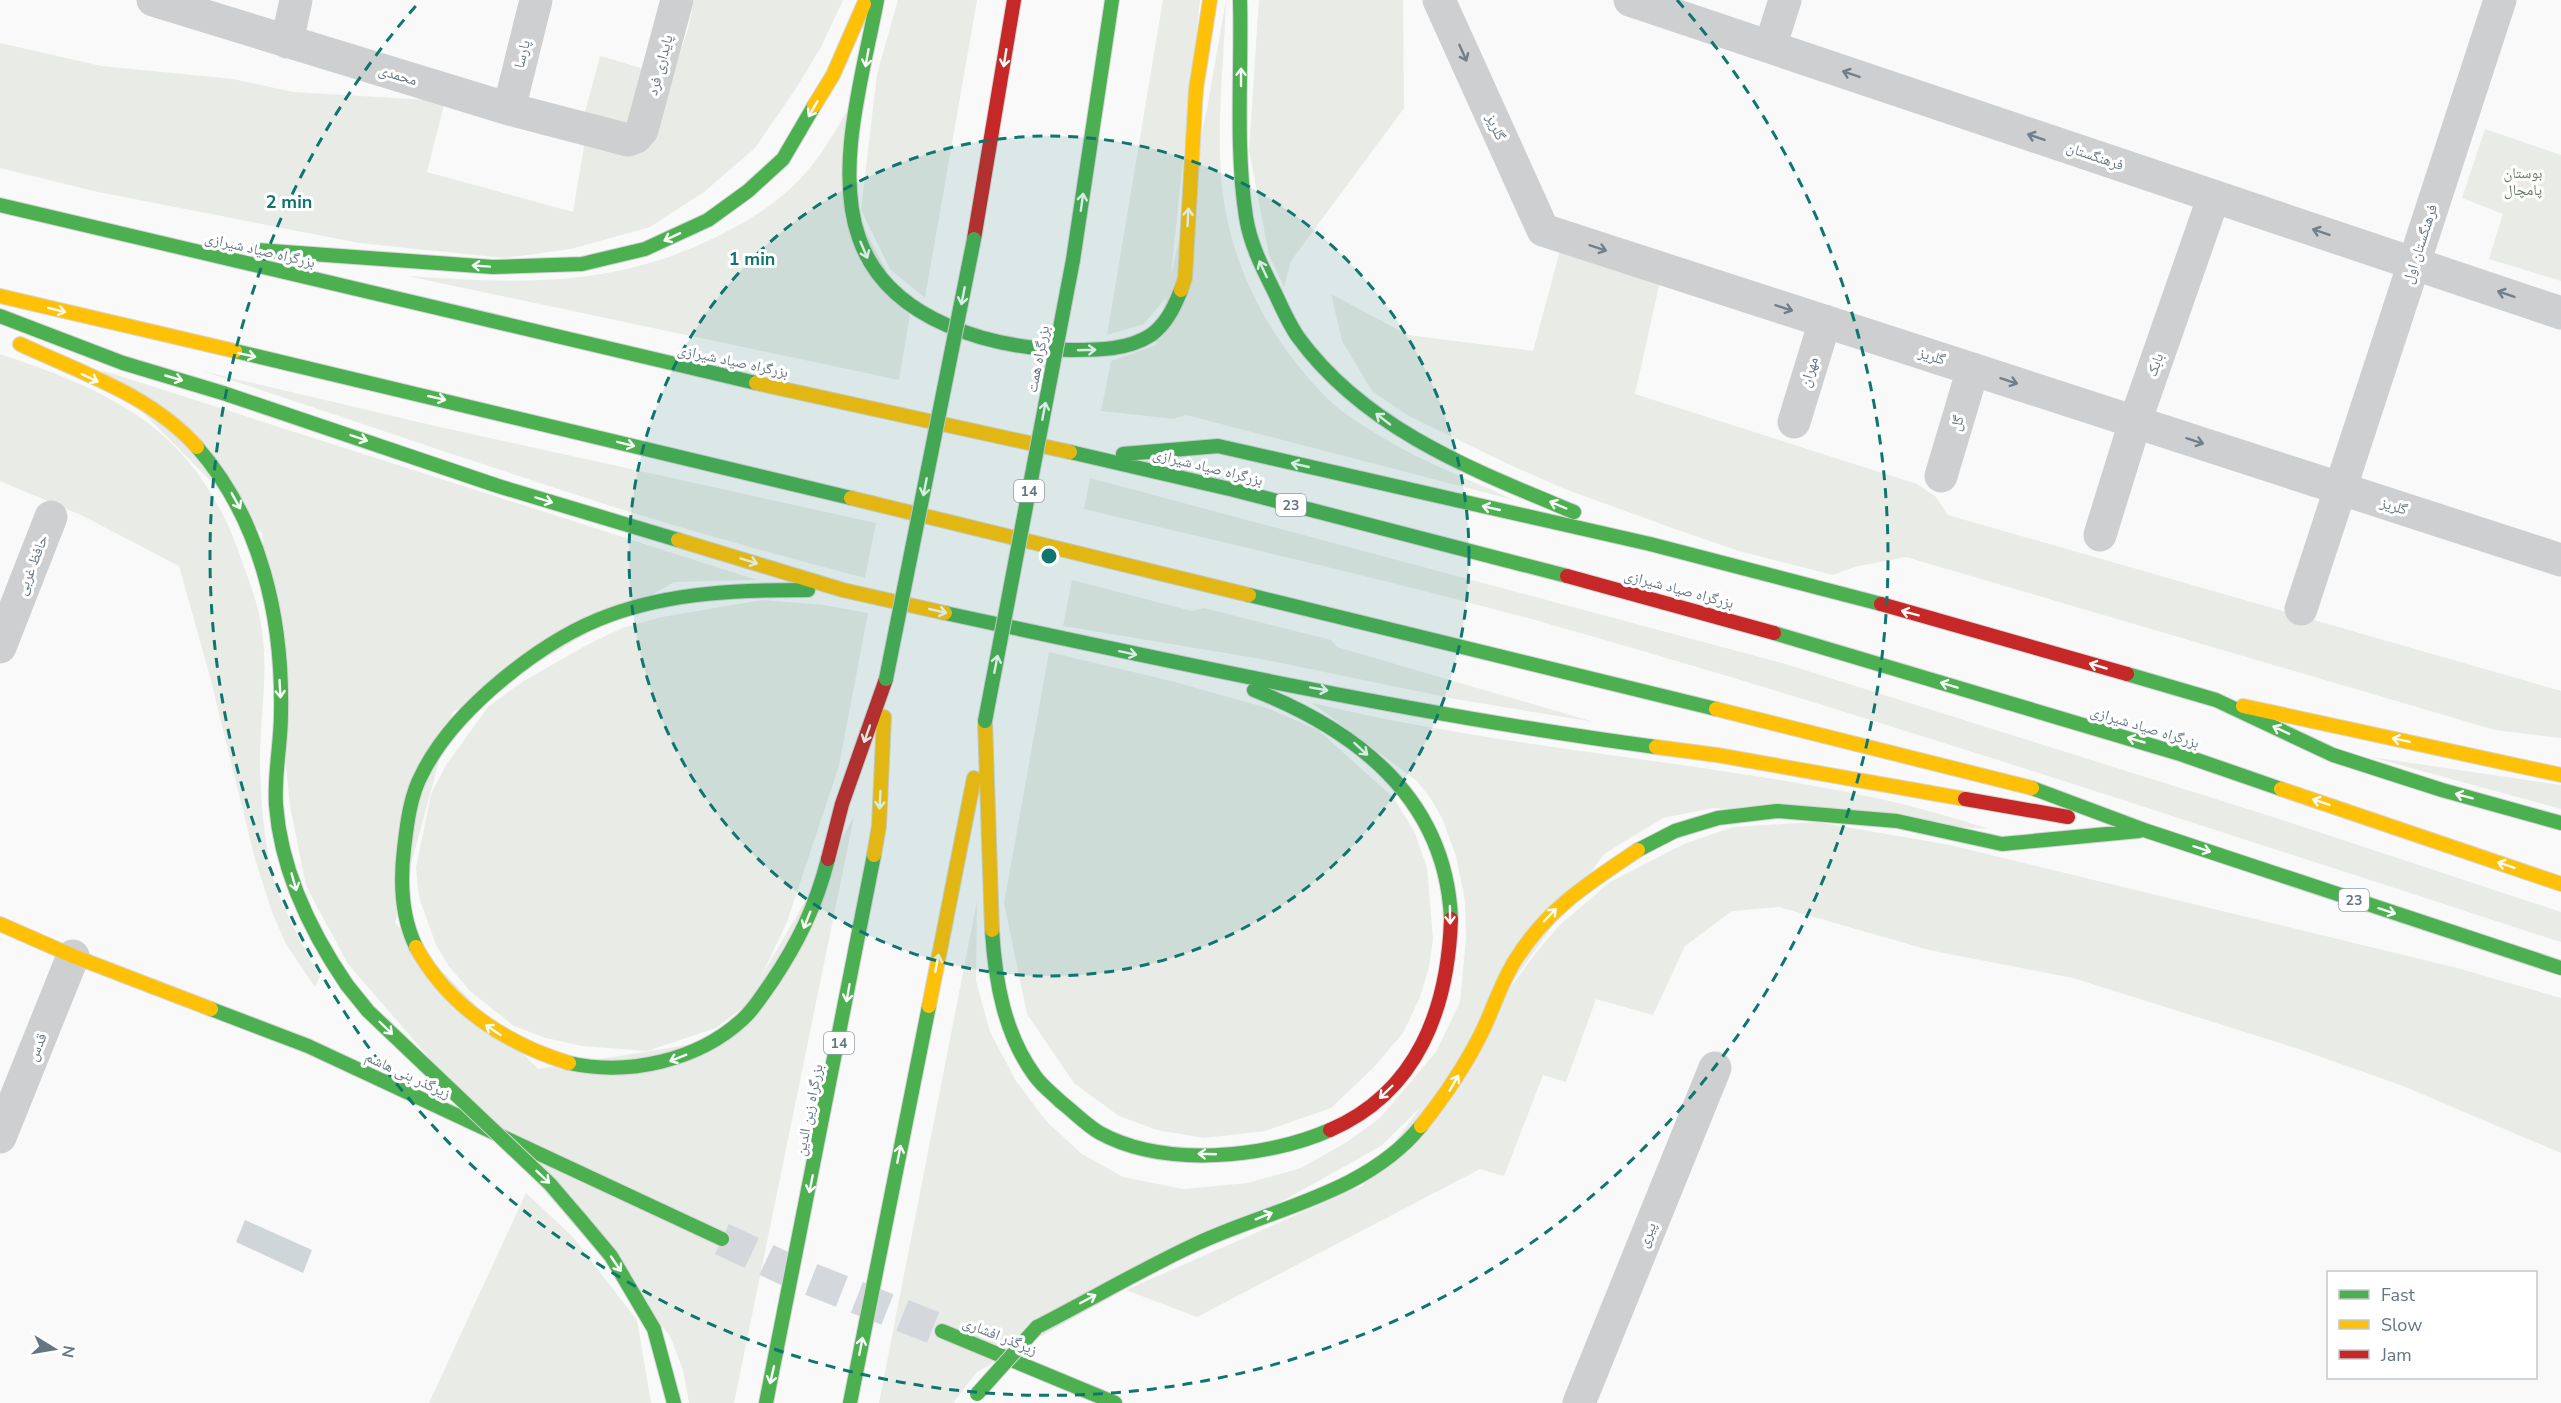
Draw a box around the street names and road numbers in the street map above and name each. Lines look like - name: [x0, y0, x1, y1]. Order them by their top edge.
- street label: پایداری فرد: [642, 32, 678, 98]
- street label: پارسا: [509, 38, 535, 70]
- street label: محمدی: [376, 60, 420, 90]
- street label: گلریز: [1481, 110, 1511, 144]
- street label: فرهنگستان: [2064, 137, 2126, 175]
- street label: فرهنگستان اول: [2398, 202, 2442, 286]
- street label: بزرگراه صیاد شیرازی: [203, 228, 317, 272]
- street label: بزرگراه همت: [1022, 324, 1054, 394]
- street label: بزرگراه صیاد شیرازی: [676, 339, 790, 383]
- street label: گلریز: [1915, 342, 1948, 370]
- street label: بابک: [2142, 351, 2168, 379]
- street label: مهران: [1795, 354, 1823, 390]
- street label: گل: [1945, 413, 1969, 433]
- street label: بزرگراه صیاد شیرازی: [1151, 444, 1265, 490]
- road number: 14: [1014, 480, 1044, 502]
- street label: گلریز: [2377, 492, 2410, 520]
- road number: 23: [1276, 494, 1306, 516]
- street label: حافظ غربی: [11, 531, 53, 598]
- street label: بزرگراه صیاد شیرازی: [1622, 565, 1736, 613]
- street label: بزرگراه صیاد شیرازی: [2088, 701, 2202, 753]
- road number: 23: [2339, 889, 2369, 911]
- street label: قدس: [22, 1030, 52, 1064]
- road number: 14: [824, 1032, 854, 1054]
- street label: زیرگذر بنی هاشم: [362, 1047, 454, 1104]
- street label: بزرگراه زین الدین: [790, 1062, 828, 1158]
- street label: پیری: [1633, 1219, 1661, 1251]
- street label: زیرگذر افشاری: [960, 1312, 1040, 1360]

